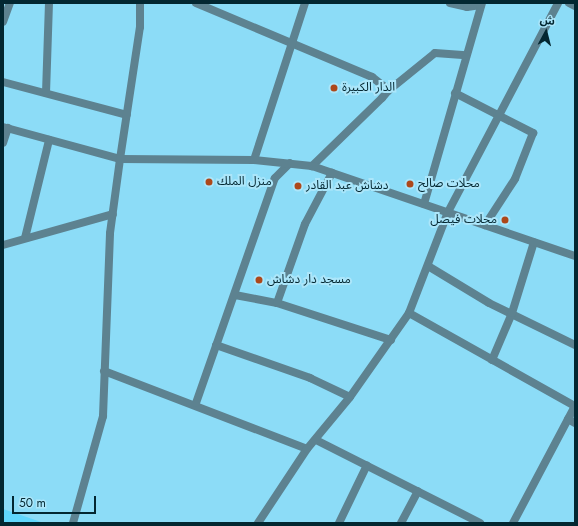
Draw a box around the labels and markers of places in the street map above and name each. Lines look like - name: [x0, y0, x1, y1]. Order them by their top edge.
- place label: الدار الكبيرة: [342, 81, 395, 95]
- marker: الدار الكبيرة: [329, 83, 339, 93]
- place label: منزل الملك: [217, 175, 272, 189]
- marker: منزل الملك: [204, 177, 214, 187]
- place label: محلات صالح: [418, 177, 480, 191]
- place label: دشاش عبد القادر: [306, 179, 388, 193]
- marker: محلات صالح: [405, 179, 415, 189]
- marker: دشاش عبد القادر: [293, 181, 303, 191]
- place label: محلات فيصل: [430, 213, 497, 227]
- marker: محلات فيصل: [500, 215, 510, 225]
- place label: مسجد دار دشاش: [267, 273, 351, 287]
- marker: مسجد دار دشاش: [254, 275, 264, 285]

